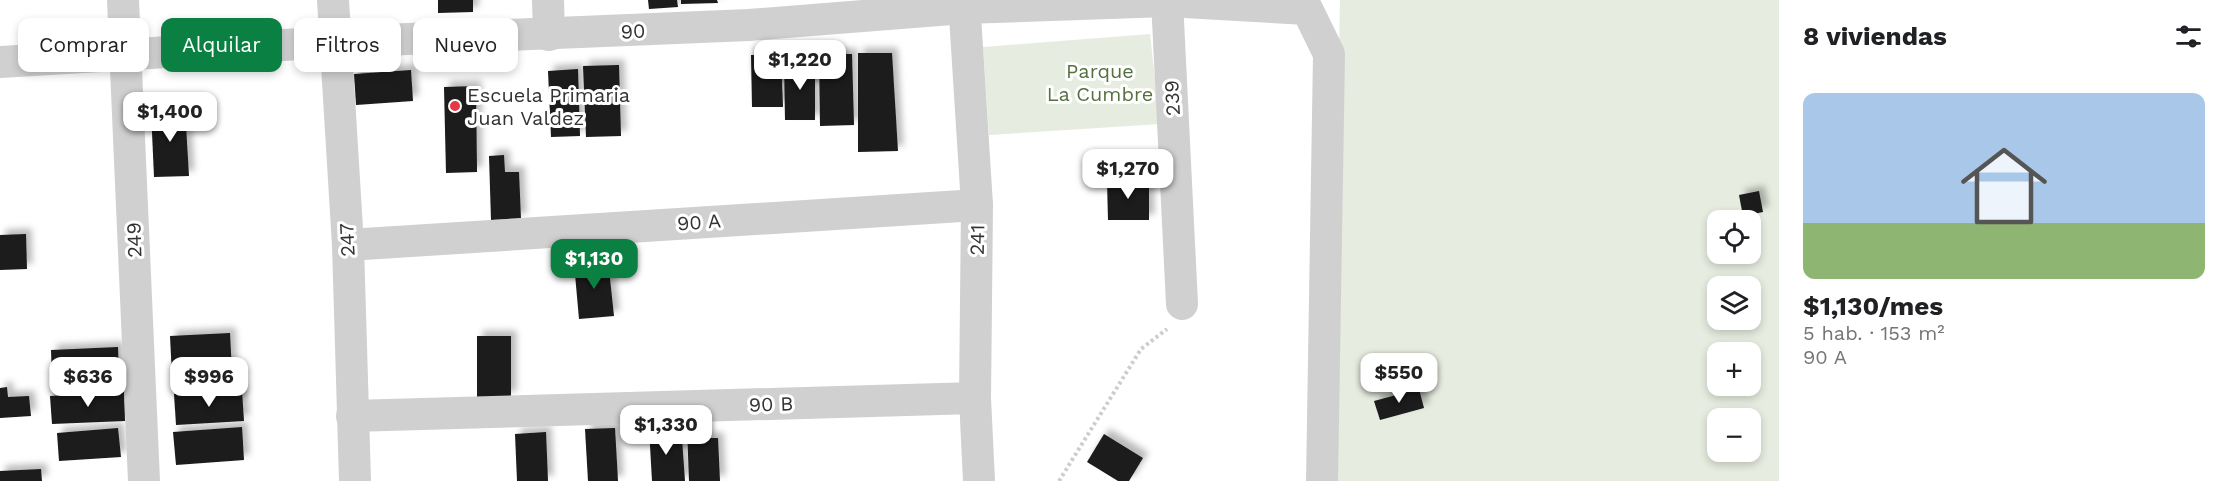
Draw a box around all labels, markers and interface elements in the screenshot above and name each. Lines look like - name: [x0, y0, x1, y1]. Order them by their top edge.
- chip: Comprar: [18, 18, 149, 72]
- chip: Alquilar: [161, 18, 282, 72]
- chip: Filtros: [294, 18, 401, 72]
- chip: Nuevo: [413, 18, 518, 72]
- street label: 90: [620, 18, 646, 44]
- icon: filters: [2172, 20, 2205, 53]
- text: 8 viviendas: [1803, 21, 1947, 51]
- pin: $1,220: [751, 40, 849, 91]
- text: $1,220: [768, 47, 832, 71]
- park label: Parque La Cumbre: [1047, 59, 1153, 106]
- street label: 239: [1159, 80, 1185, 116]
- place label: Escuela Primaria Juan Valdez: [467, 83, 630, 130]
- pin: $1,400: [121, 92, 219, 143]
- text: $1,400: [137, 99, 203, 123]
- marker: Escuela Primaria Juan Valdez: [448, 99, 462, 113]
- icon: home: [1950, 132, 2058, 240]
- pin: $1,270: [1079, 149, 1177, 200]
- text: $1,270: [1096, 156, 1160, 180]
- street label: 90 A: [676, 208, 722, 236]
- map controls: [1707, 210, 1761, 462]
- button: locate: [1707, 210, 1761, 264]
- street label: 249: [121, 222, 147, 258]
- street label: 247: [334, 223, 360, 257]
- street label: 241: [965, 224, 989, 256]
- pin: $1,130: [545, 239, 643, 290]
- text: $1,130: [565, 246, 623, 270]
- button: layers: [1707, 276, 1761, 330]
- text: $1,130/mes: [1803, 291, 1943, 321]
- text: 5 hab. · 153 m²: [1803, 321, 1945, 345]
- button: +: [1707, 342, 1761, 396]
- text: 90 A: [1803, 345, 1847, 369]
- pin: $550: [1363, 353, 1435, 404]
- pin: $636: [52, 357, 124, 408]
- pin: $996: [173, 357, 245, 408]
- text: $550: [1374, 360, 1424, 384]
- text: $636: [63, 364, 113, 388]
- text: $996: [184, 364, 234, 388]
- street label: 90 B: [748, 391, 794, 417]
- pin: $1,330: [617, 405, 715, 456]
- button: −: [1707, 408, 1761, 462]
- text: $1,330: [634, 412, 698, 436]

